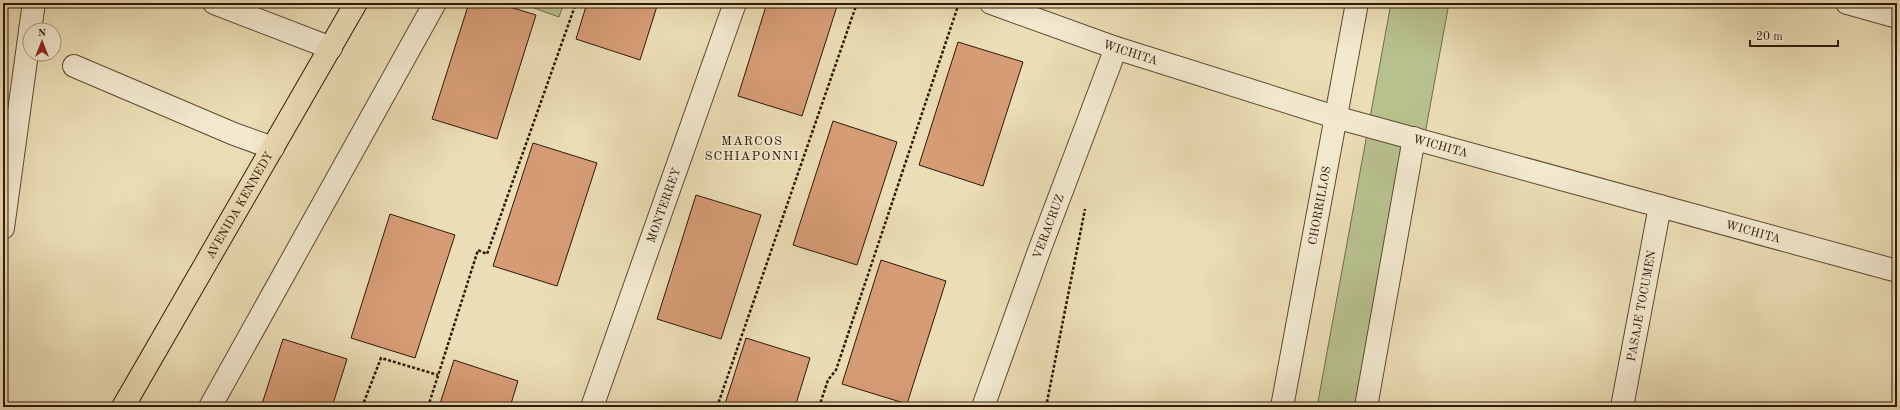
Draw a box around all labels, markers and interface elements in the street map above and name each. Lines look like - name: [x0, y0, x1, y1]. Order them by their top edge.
- north arrow: [22, 22, 62, 62]
- scale bar: [1750, 22, 1838, 48]
- text: N: [38, 28, 47, 39]
- text: 20 m: [1756, 31, 1783, 43]
- street label: WICHITA: [1101, 39, 1159, 68]
- street label: WICHITA: [1411, 134, 1469, 160]
- district label: MARCOS SCHIAPONNI: [704, 135, 800, 163]
- street label: AVENIDA KENNEDY: [205, 150, 276, 261]
- street label: CHORRILLOS: [1307, 165, 1334, 246]
- street label: MONTERREY: [646, 166, 683, 245]
- street label: VERACRUZ: [1032, 193, 1067, 261]
- street label: WICHITA: [1724, 219, 1782, 246]
- street label: PASAJE TOCUMEN: [1626, 249, 1659, 363]

